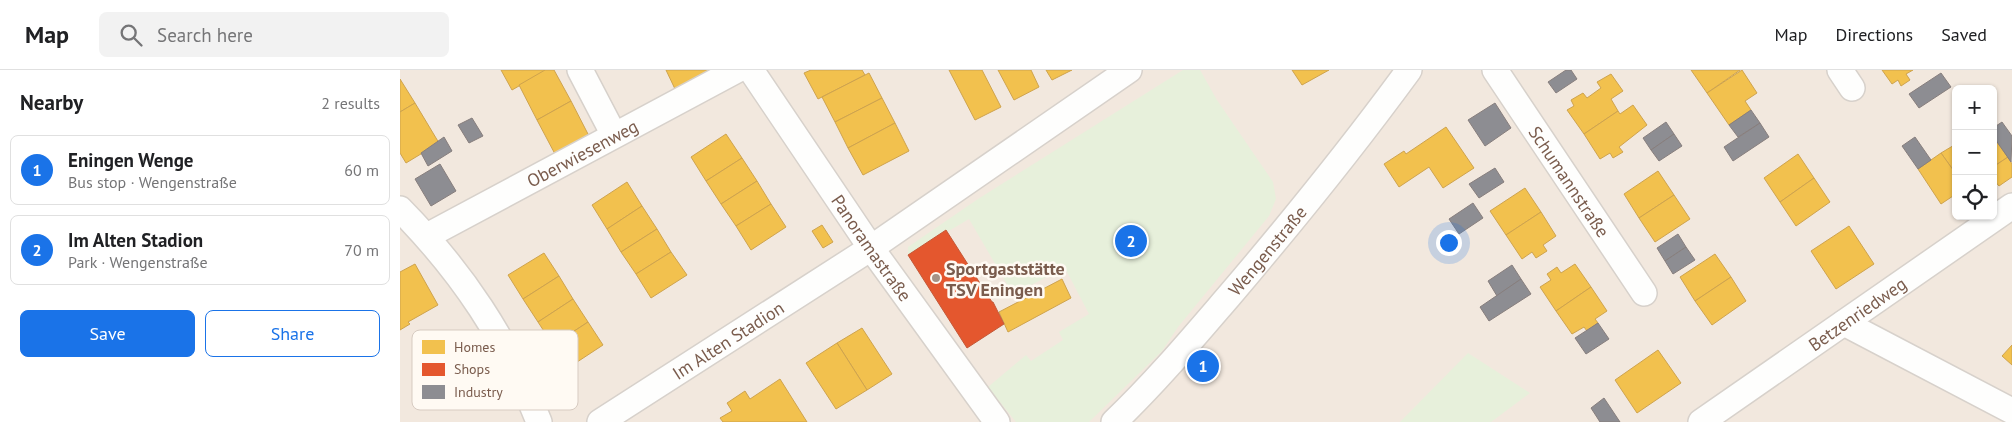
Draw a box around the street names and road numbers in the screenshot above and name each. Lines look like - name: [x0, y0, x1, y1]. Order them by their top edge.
- street label: Oberwiesenweg: [523, 114, 642, 192]
- street label: Schumannstraße: [1524, 121, 1615, 241]
- street label: Panoramastraße: [827, 190, 917, 306]
- street label: Wengenstraße: [1223, 201, 1311, 300]
- street label: Betzenriedweg: [1804, 272, 1910, 356]
- street label: Im Alten Stadion: [668, 296, 788, 384]

